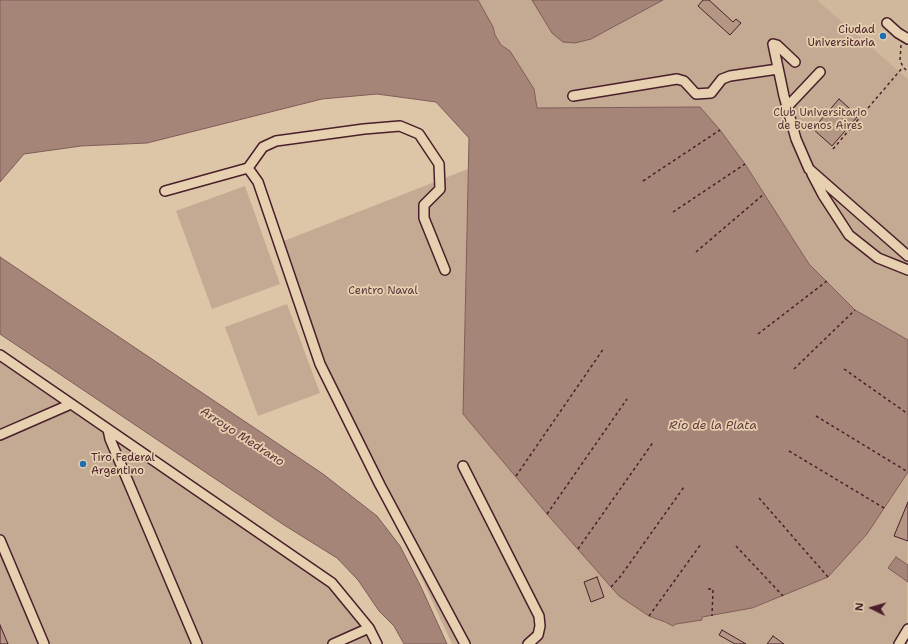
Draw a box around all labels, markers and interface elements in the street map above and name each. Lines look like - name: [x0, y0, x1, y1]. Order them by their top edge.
- place label: Ciudad Universitaria: [808, 23, 875, 49]
- marker: Ciudad Universitaria: [878, 31, 888, 41]
- park label: Club Universitario de Buenos Aires: [773, 106, 867, 132]
- park label: Centro Naval: [348, 284, 418, 298]
- water label: Arroyo Medrano: [197, 404, 287, 470]
- water label: Río de la Plata: [669, 419, 757, 433]
- place label: Tiro Federal Argentino: [91, 451, 155, 477]
- marker: Tiro Federal Argentino: [78, 459, 88, 469]
- north arrow: [852, 588, 892, 628]
- text: N: [852, 602, 867, 612]

